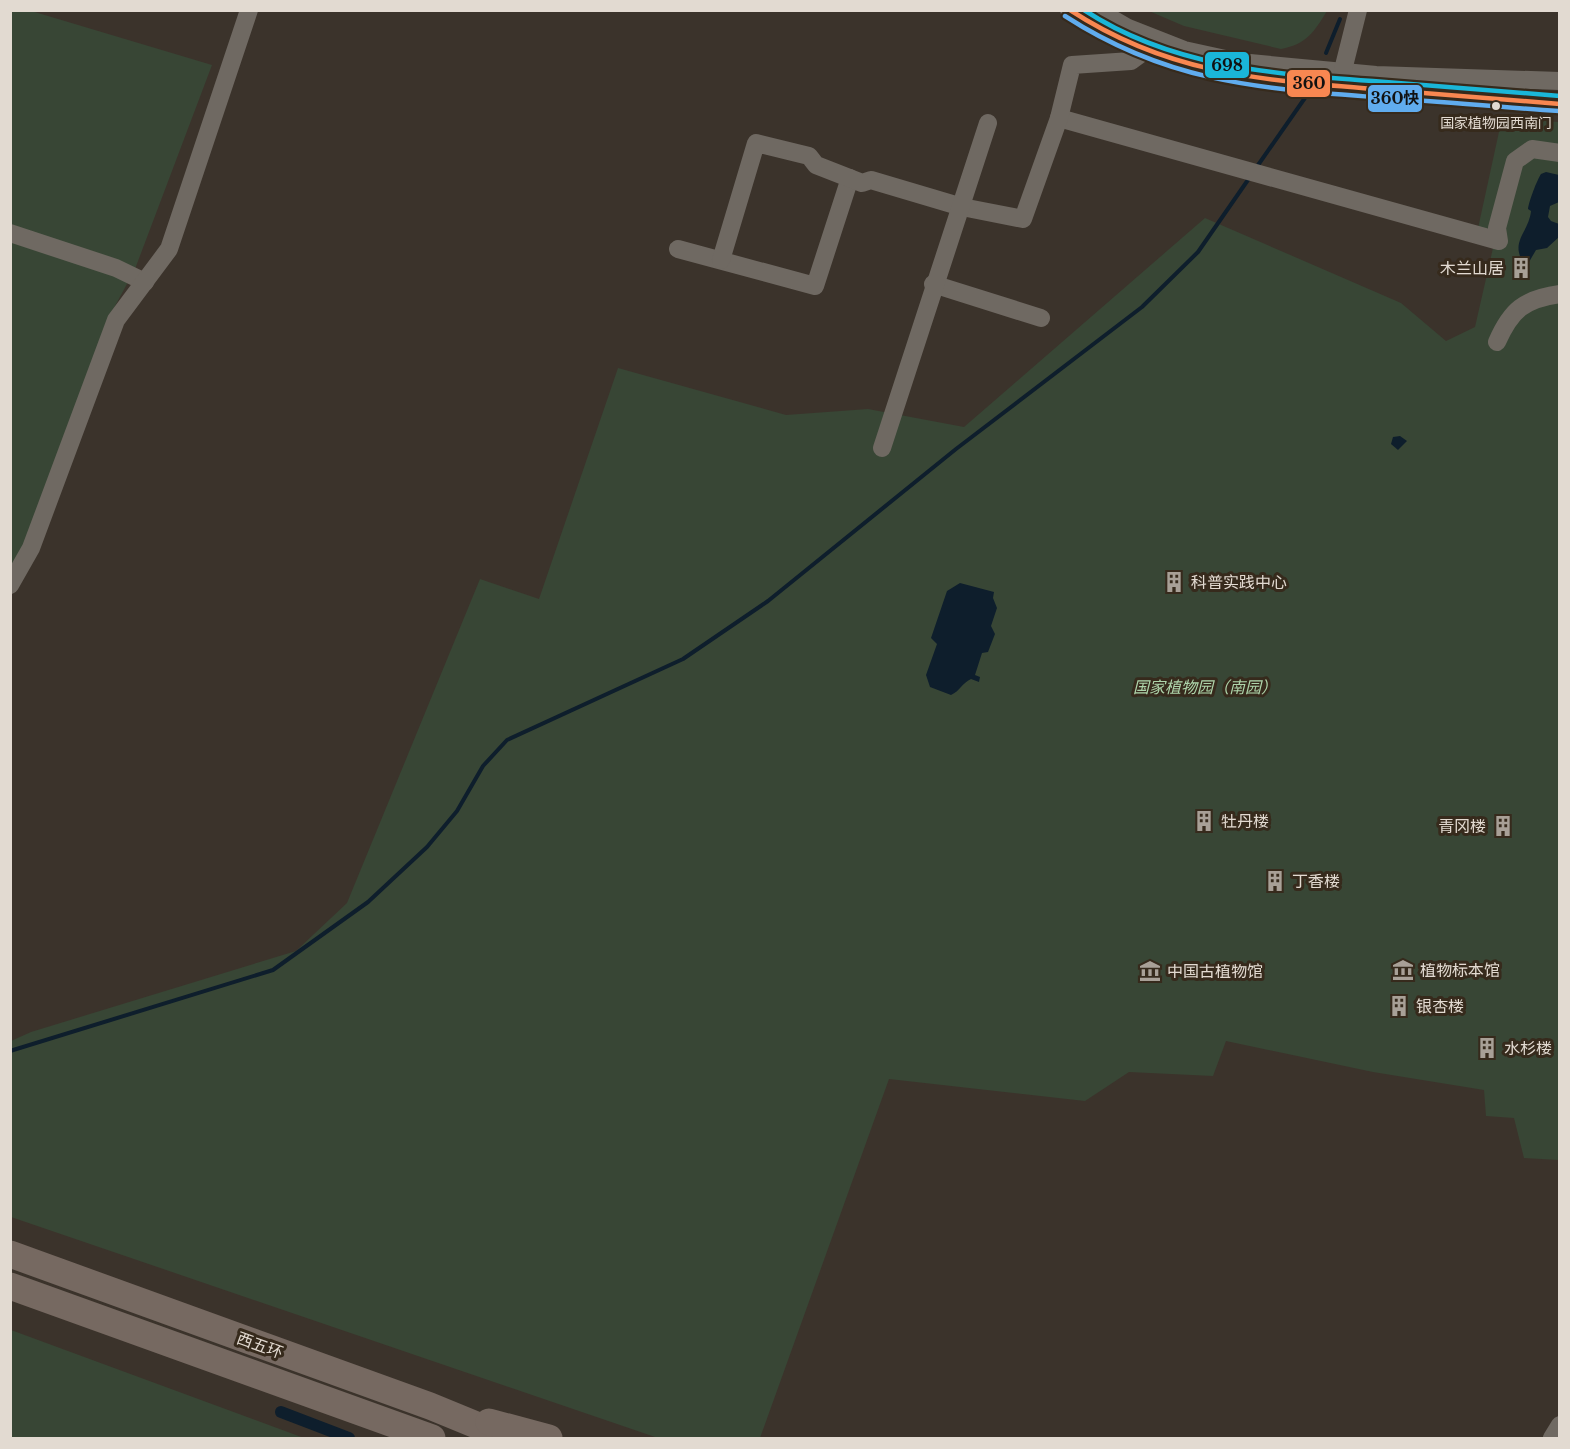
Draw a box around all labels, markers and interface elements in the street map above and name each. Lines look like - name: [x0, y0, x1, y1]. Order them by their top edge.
- line badge: 698: [1204, 51, 1250, 79]
- text: 698: [1211, 55, 1243, 75]
- line badge: 360: [1286, 69, 1331, 98]
- text: 360: [1292, 73, 1326, 93]
- line badge: 360快: [1367, 84, 1423, 113]
- text: 360快: [1370, 88, 1420, 108]
- marker: 国家植物园西南门: [1490, 100, 1502, 112]
- place label: 国家植物园西南门: [1440, 114, 1552, 132]
- building icon: 木兰山居: [1509, 256, 1533, 280]
- place label: 木兰山居: [1440, 258, 1504, 278]
- building icon: 科普实践中心: [1162, 570, 1186, 594]
- place label: 科普实践中心: [1191, 572, 1287, 592]
- park label: 国家植物园（南园）: [1133, 677, 1277, 697]
- building icon: 牡丹楼: [1192, 809, 1216, 833]
- place label: 牡丹楼: [1221, 811, 1269, 831]
- building icon: 青冈楼: [1491, 814, 1515, 838]
- place label: 青冈楼: [1438, 816, 1486, 836]
- building icon: 丁香楼: [1263, 869, 1287, 893]
- place label: 丁香楼: [1292, 871, 1340, 891]
- museum icon: 植物标本馆: [1391, 958, 1415, 982]
- museum icon: 中国古植物馆: [1138, 959, 1162, 983]
- place label: 植物标本馆: [1420, 960, 1500, 980]
- place label: 中国古植物馆: [1167, 961, 1263, 981]
- building icon: 银杏楼: [1387, 994, 1411, 1018]
- place label: 银杏楼: [1416, 996, 1464, 1016]
- building icon: 水杉楼: [1475, 1036, 1499, 1060]
- place label: 水杉楼: [1504, 1038, 1552, 1058]
- street label: 西五环: [234, 1327, 286, 1363]

